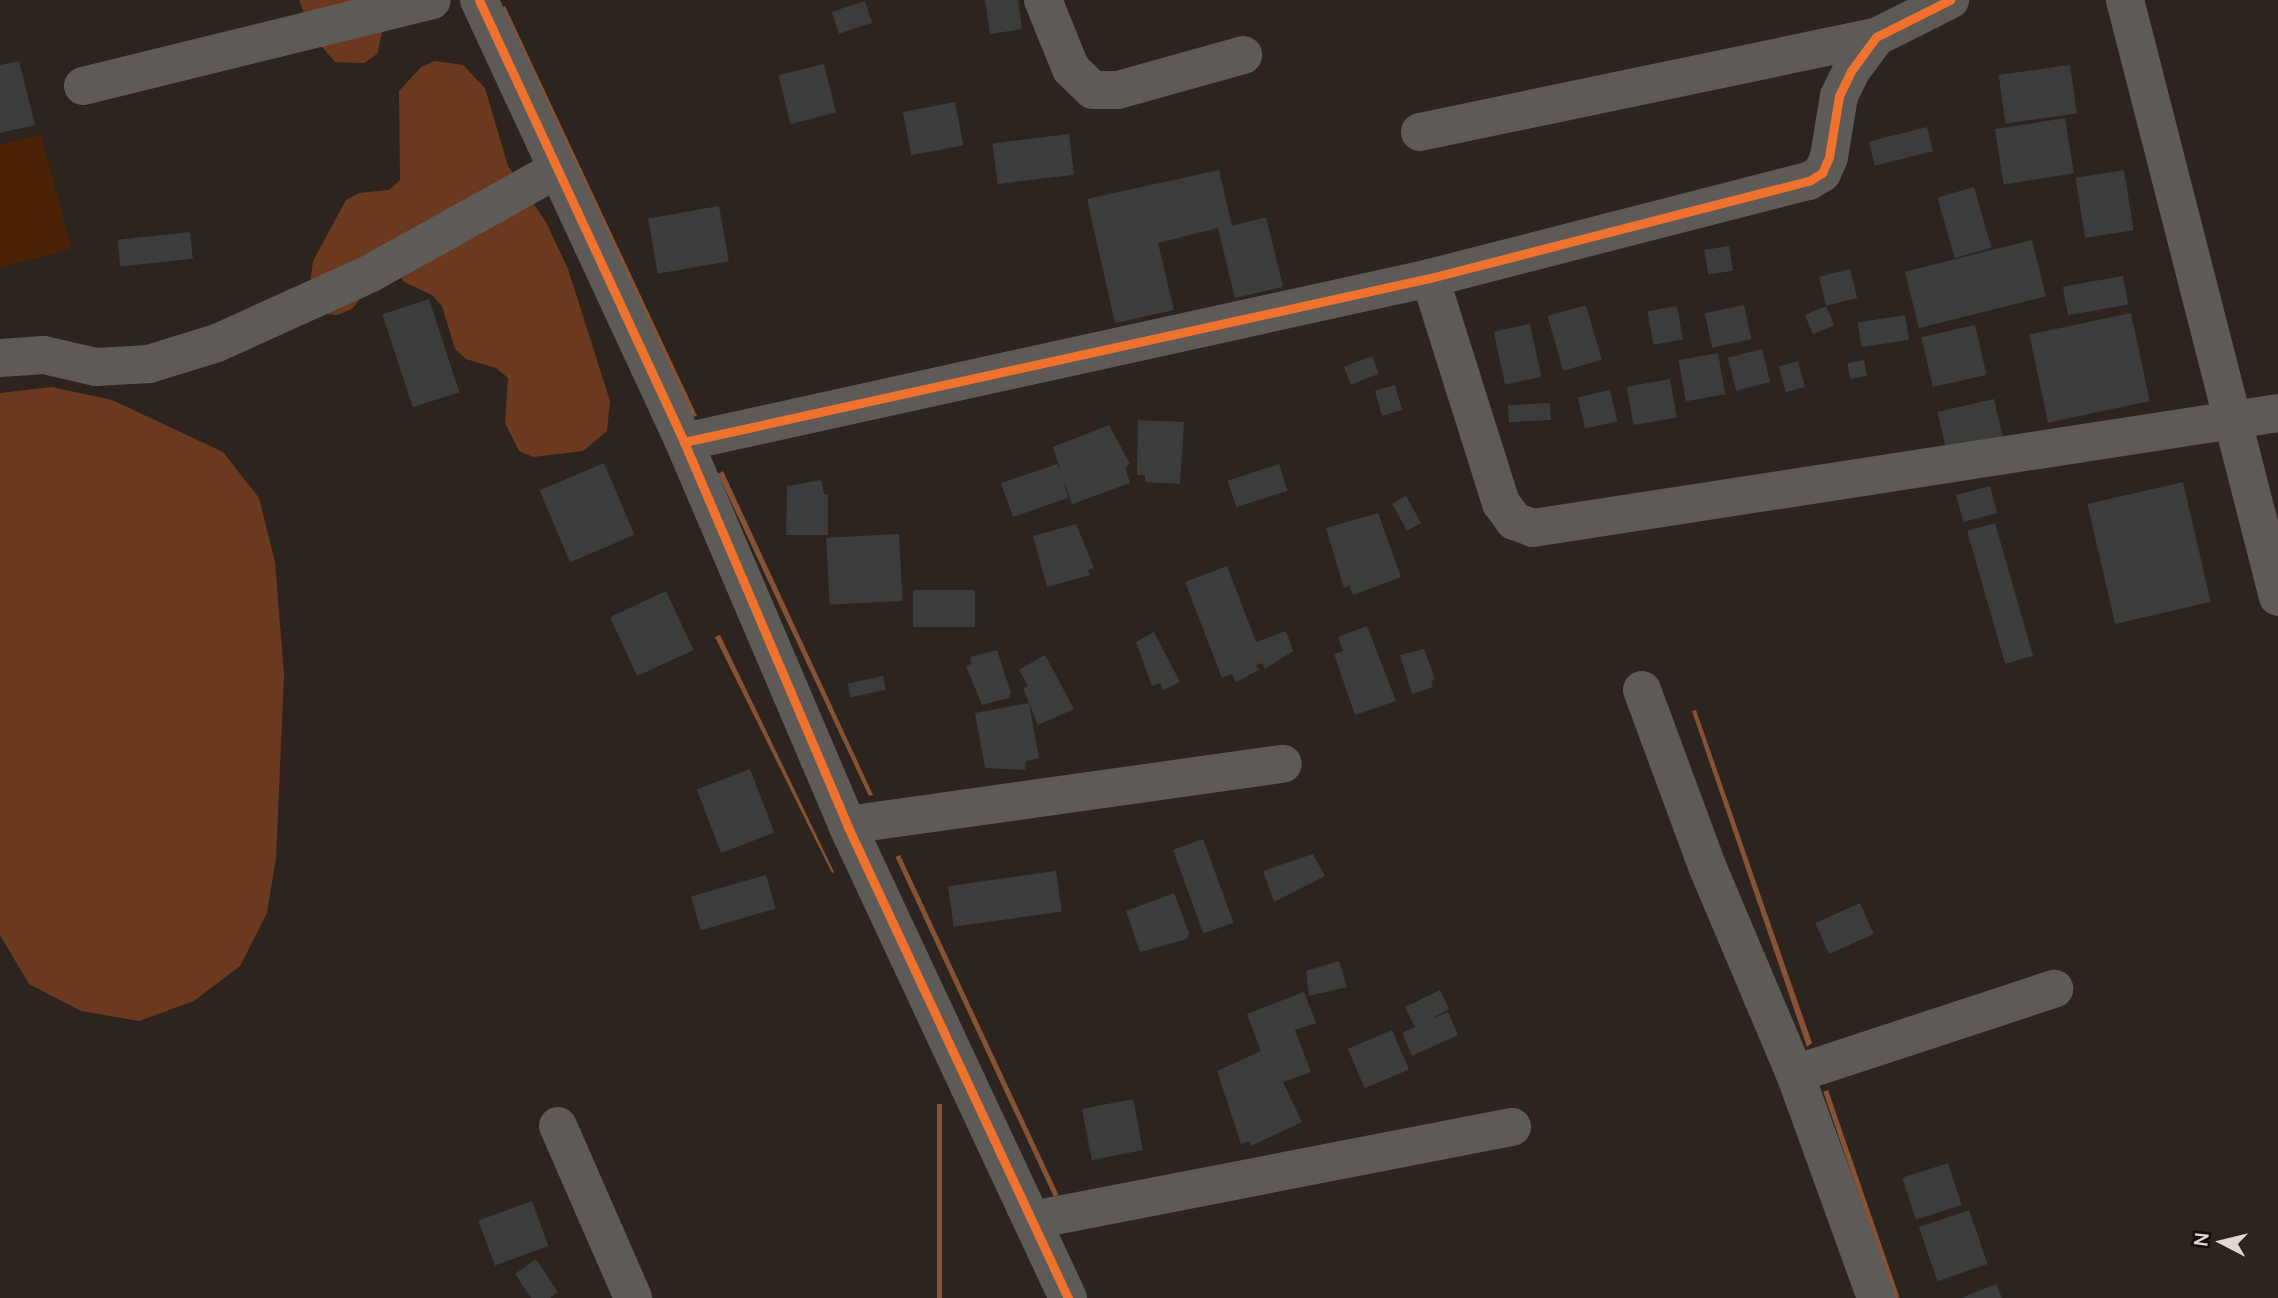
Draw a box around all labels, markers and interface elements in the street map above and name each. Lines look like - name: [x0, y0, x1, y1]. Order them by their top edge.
- north arrow: [2187, 1207, 2257, 1277]
- text: N: [2187, 1231, 2215, 1248]

